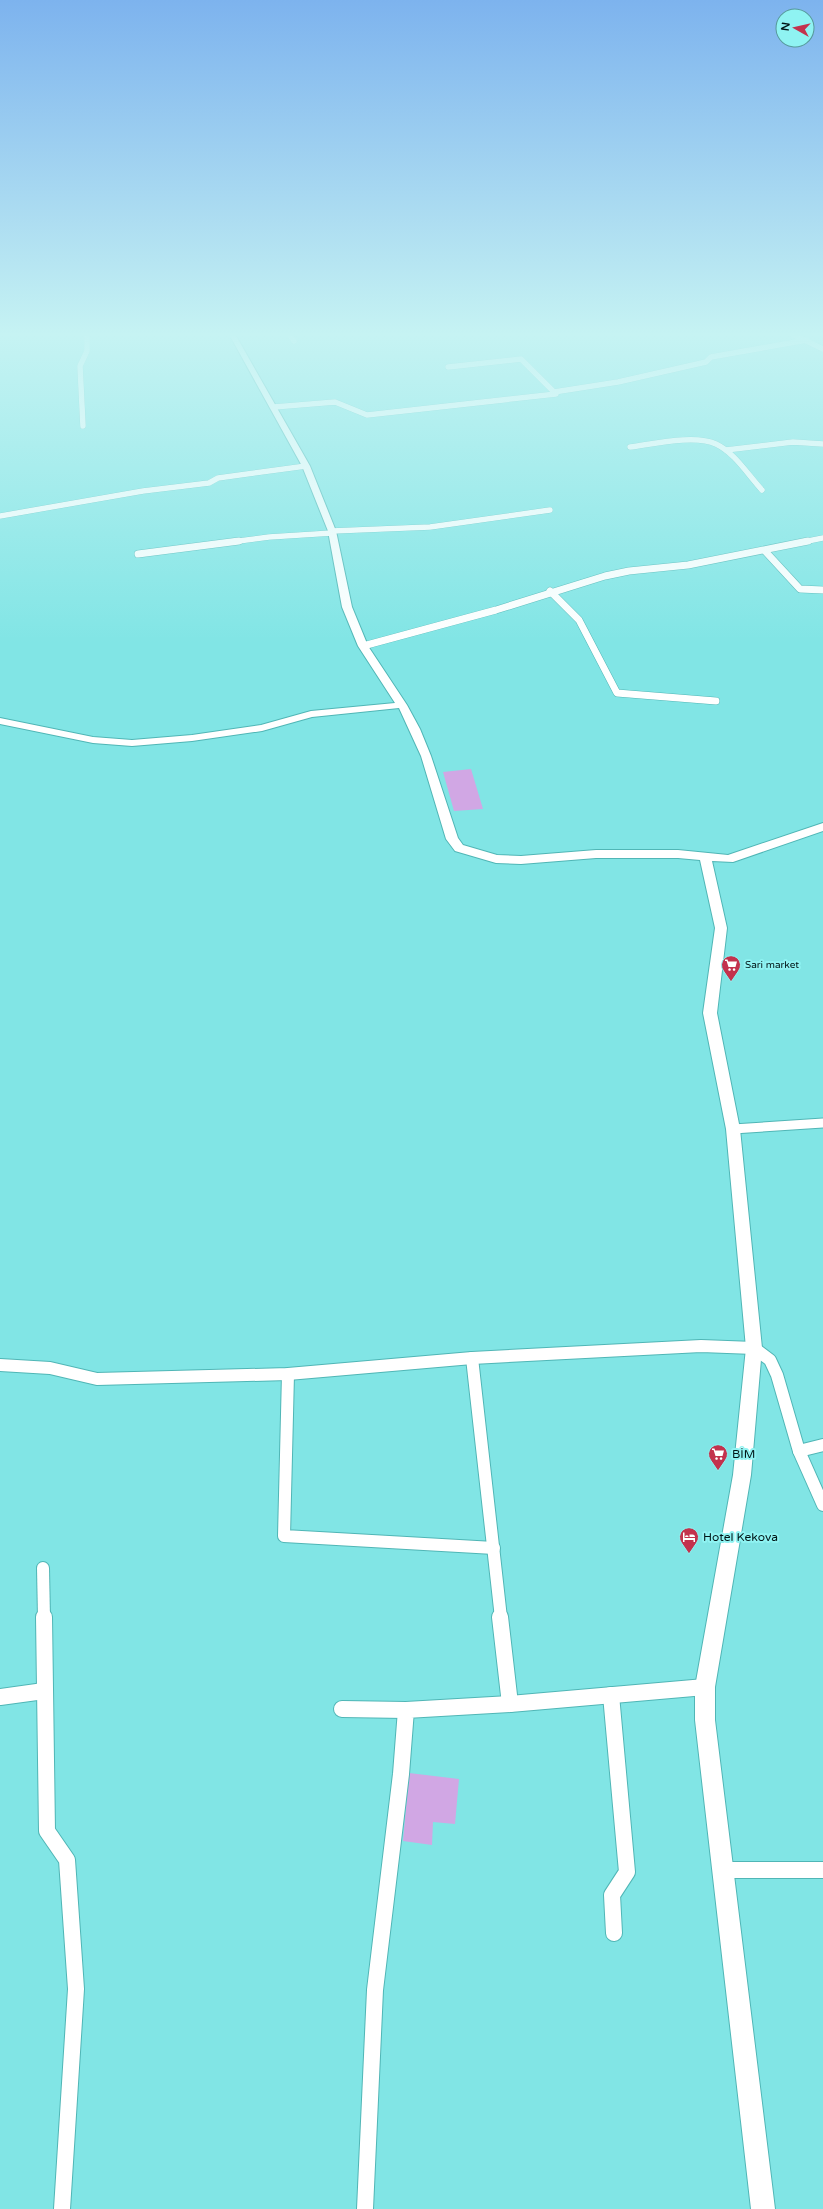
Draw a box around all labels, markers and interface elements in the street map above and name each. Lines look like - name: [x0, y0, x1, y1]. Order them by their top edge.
- north arrow: [775, 8, 815, 48]
- text: N: [779, 21, 793, 32]
- supermarket icon: Sari market: [720, 954, 742, 982]
- place label: Sari market: [745, 959, 799, 971]
- supermarket icon: BİM: [707, 1443, 729, 1471]
- place label: BİM: [732, 1447, 755, 1461]
- hotel icon: Hotel Kekova: [678, 1526, 700, 1554]
- place label: Hotel Kekova: [703, 1530, 778, 1544]

